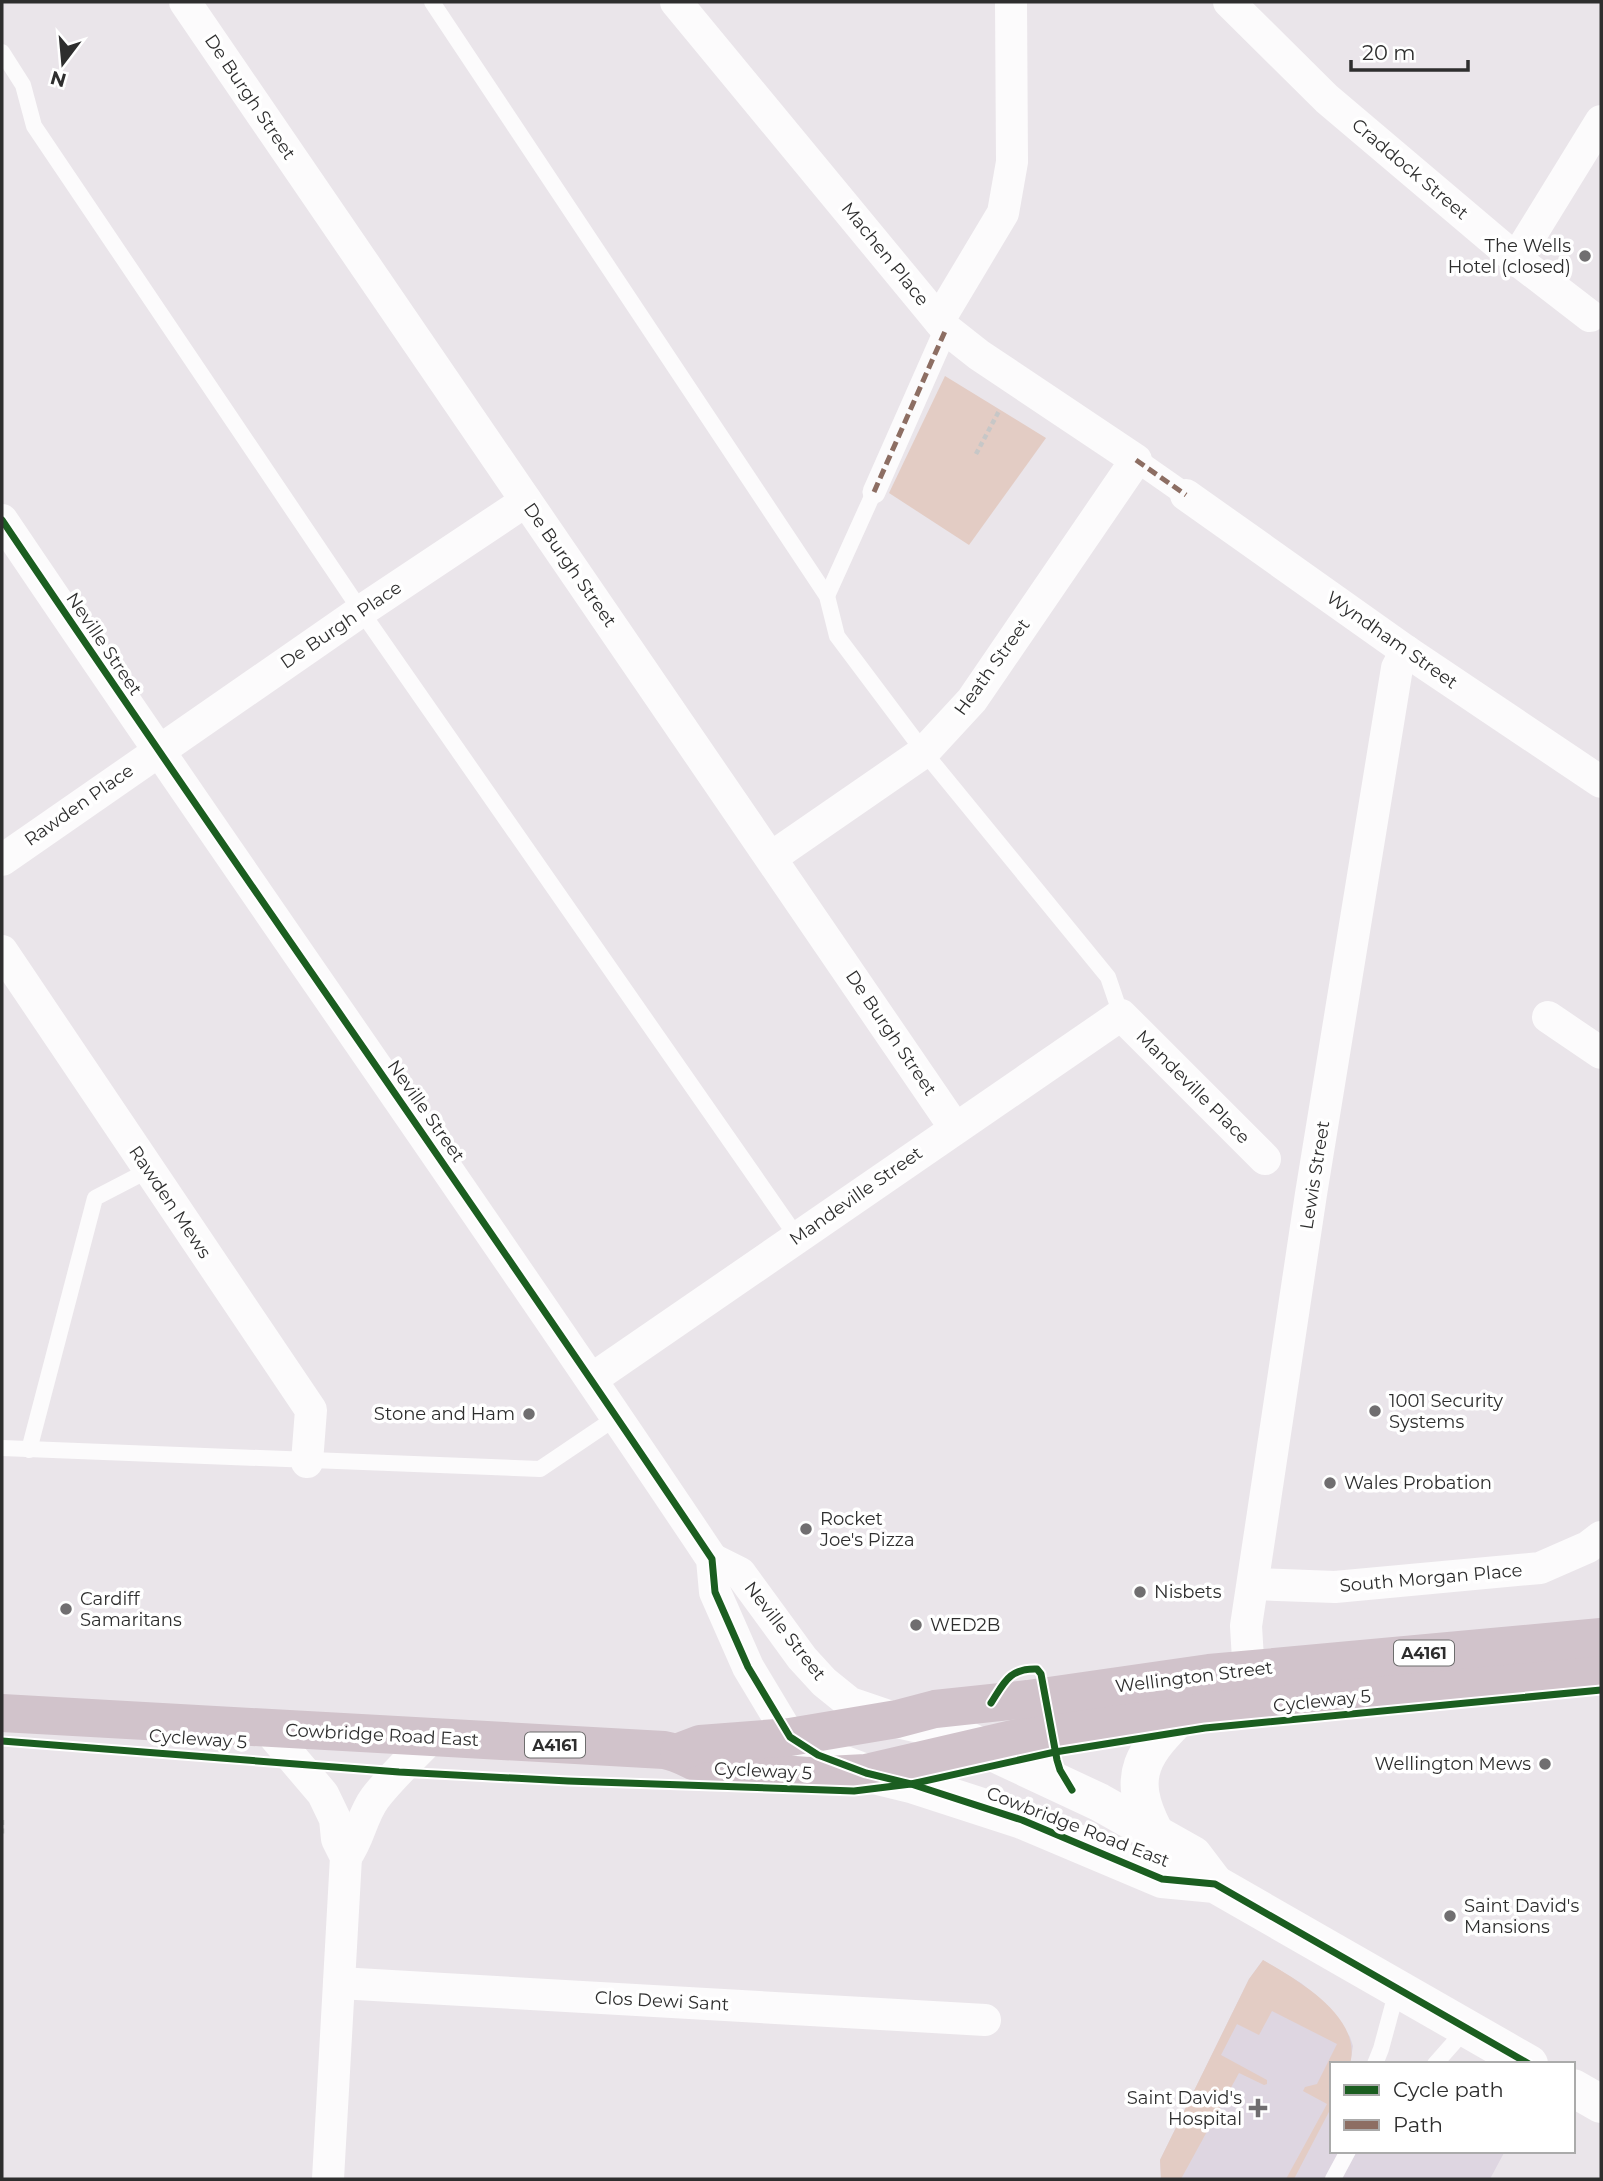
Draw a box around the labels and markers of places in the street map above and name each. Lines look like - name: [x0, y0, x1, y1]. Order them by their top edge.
- place label: The Wells Hotel (closed): [1448, 235, 1571, 278]
- marker: The Wells Hotel (closed): [1577, 248, 1593, 264]
- place label: 1001 Security Systems: [1389, 1390, 1503, 1433]
- place label: Stone and Ham: [374, 1403, 515, 1425]
- marker: 1001 Security Systems: [1367, 1403, 1383, 1419]
- marker: Stone and Ham: [521, 1406, 537, 1422]
- place label: Wales Probation: [1344, 1472, 1492, 1494]
- marker: Wales Probation: [1322, 1475, 1338, 1491]
- place label: Rocket Joe's Pizza: [819, 1508, 915, 1551]
- marker: Rocket Joe's Pizza: [798, 1521, 814, 1537]
- place label: Nisbets: [1154, 1581, 1222, 1603]
- marker: Nisbets: [1132, 1584, 1148, 1600]
- place label: Cardiff Samaritans: [80, 1588, 182, 1631]
- marker: Cardiff Samaritans: [58, 1601, 74, 1617]
- place label: WED2B: [930, 1614, 1000, 1636]
- marker: WED2B: [908, 1617, 924, 1633]
- place label: Wellington Mews: [1375, 1753, 1531, 1775]
- marker: Wellington Mews: [1537, 1756, 1553, 1772]
- place label: Saint David's Mansions: [1464, 1895, 1579, 1938]
- marker: Saint David's Mansions: [1442, 1908, 1458, 1924]
- place label: Saint David's Hospital: [1127, 2087, 1242, 2130]
- marker: Saint David's Hospital: [1248, 2098, 1268, 2118]

